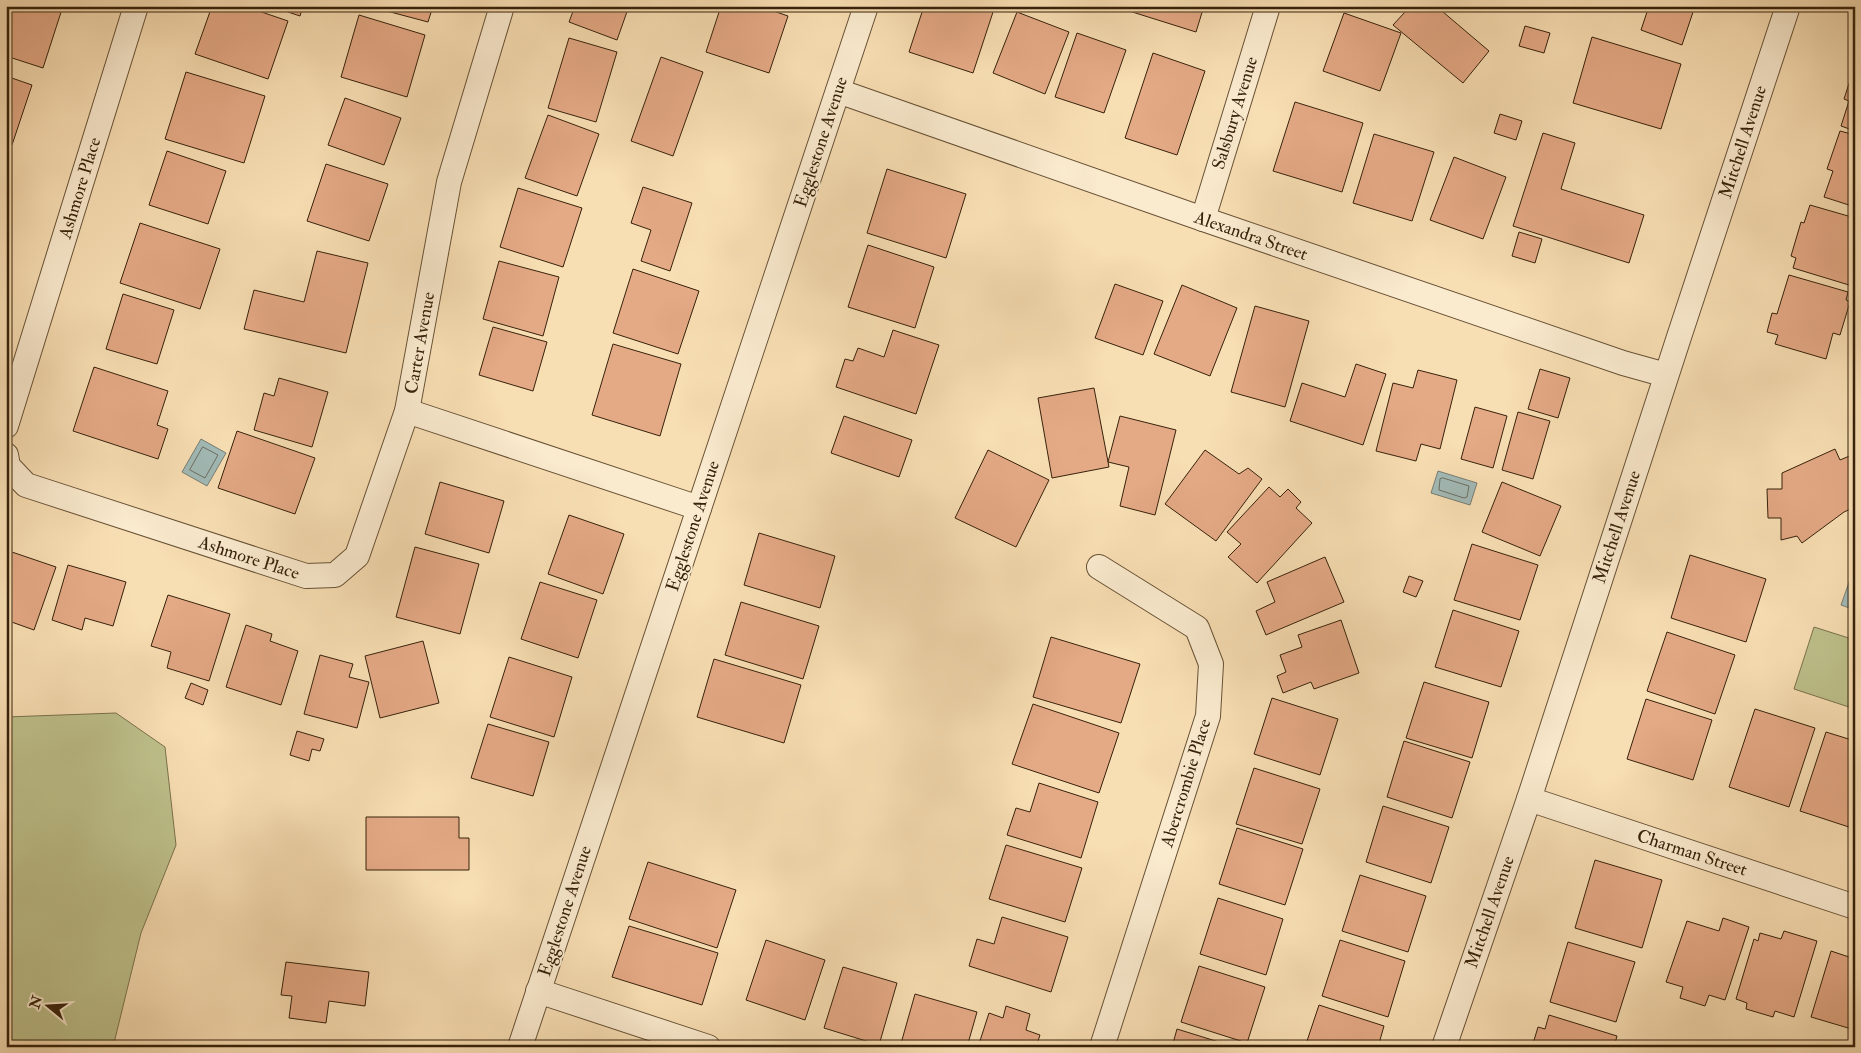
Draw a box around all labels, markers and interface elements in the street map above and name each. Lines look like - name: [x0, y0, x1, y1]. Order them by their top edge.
- street label: Salsbury Avenue: [1207, 53, 1263, 172]
- street label: Egglestone Avenue: [789, 73, 853, 210]
- street label: Mitchell Avenue: [1714, 82, 1772, 201]
- street label: Ashmore Place: [53, 134, 106, 242]
- street label: Alexandra Street: [1190, 206, 1311, 266]
- street label: Carter Avenue: [400, 290, 440, 396]
- street label: Egglestone Avenue: [661, 457, 725, 594]
- street label: Mitchell Avenue: [1588, 467, 1646, 586]
- street label: Ashmore Place: [195, 531, 303, 585]
- street label: Abercrombie Place: [1155, 716, 1217, 851]
- street label: Charman Street: [1634, 824, 1750, 882]
- street label: Egglestone Avenue: [533, 842, 597, 979]
- street label: Mitchell Avenue: [1460, 852, 1520, 971]
- north arrow: [22, 980, 72, 1030]
- text: N: [26, 993, 46, 1012]

